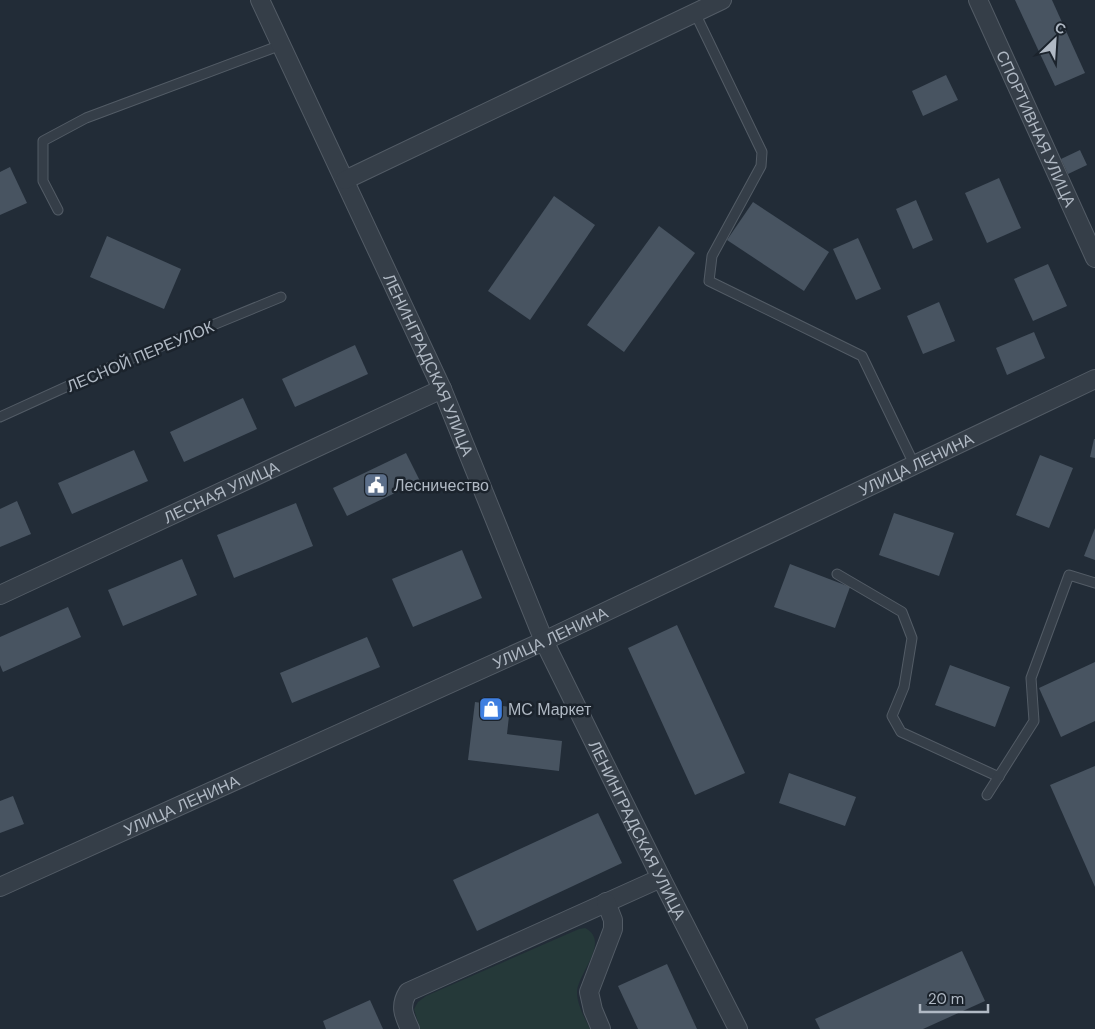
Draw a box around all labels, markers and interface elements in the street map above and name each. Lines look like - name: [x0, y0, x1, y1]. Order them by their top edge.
- north arrow: [1030, 15, 1080, 65]
- text: С: [1052, 18, 1069, 39]
- street label: СПОРТИВНАЯ УЛИЦА: [991, 47, 1081, 211]
- street label: ЛЕНИНГРАДСКАЯ УЛИЦА: [379, 270, 478, 460]
- street label: ЛЕСНОЙ ПЕРЕУЛОК: [63, 316, 218, 397]
- street label: УЛИЦА ЛЕНИНА: [855, 428, 977, 501]
- street label: ЛЕСНАЯ УЛИЦА: [160, 456, 283, 528]
- public building icon: Лесничество: [363, 472, 389, 498]
- place label: Лесничество: [394, 475, 489, 496]
- street label: УЛИЦА ЛЕНИНА: [489, 602, 612, 674]
- shop icon: МС Маркет: [478, 696, 504, 722]
- place label: МС Маркет: [508, 699, 592, 720]
- street label: ЛЕНИНГРАДСКАЯ УЛИЦА: [584, 737, 691, 924]
- street label: УЛИЦА ЛЕНИНА: [120, 770, 243, 841]
- scale bar: [920, 982, 988, 1014]
- text: 20 m: [928, 989, 964, 1009]

